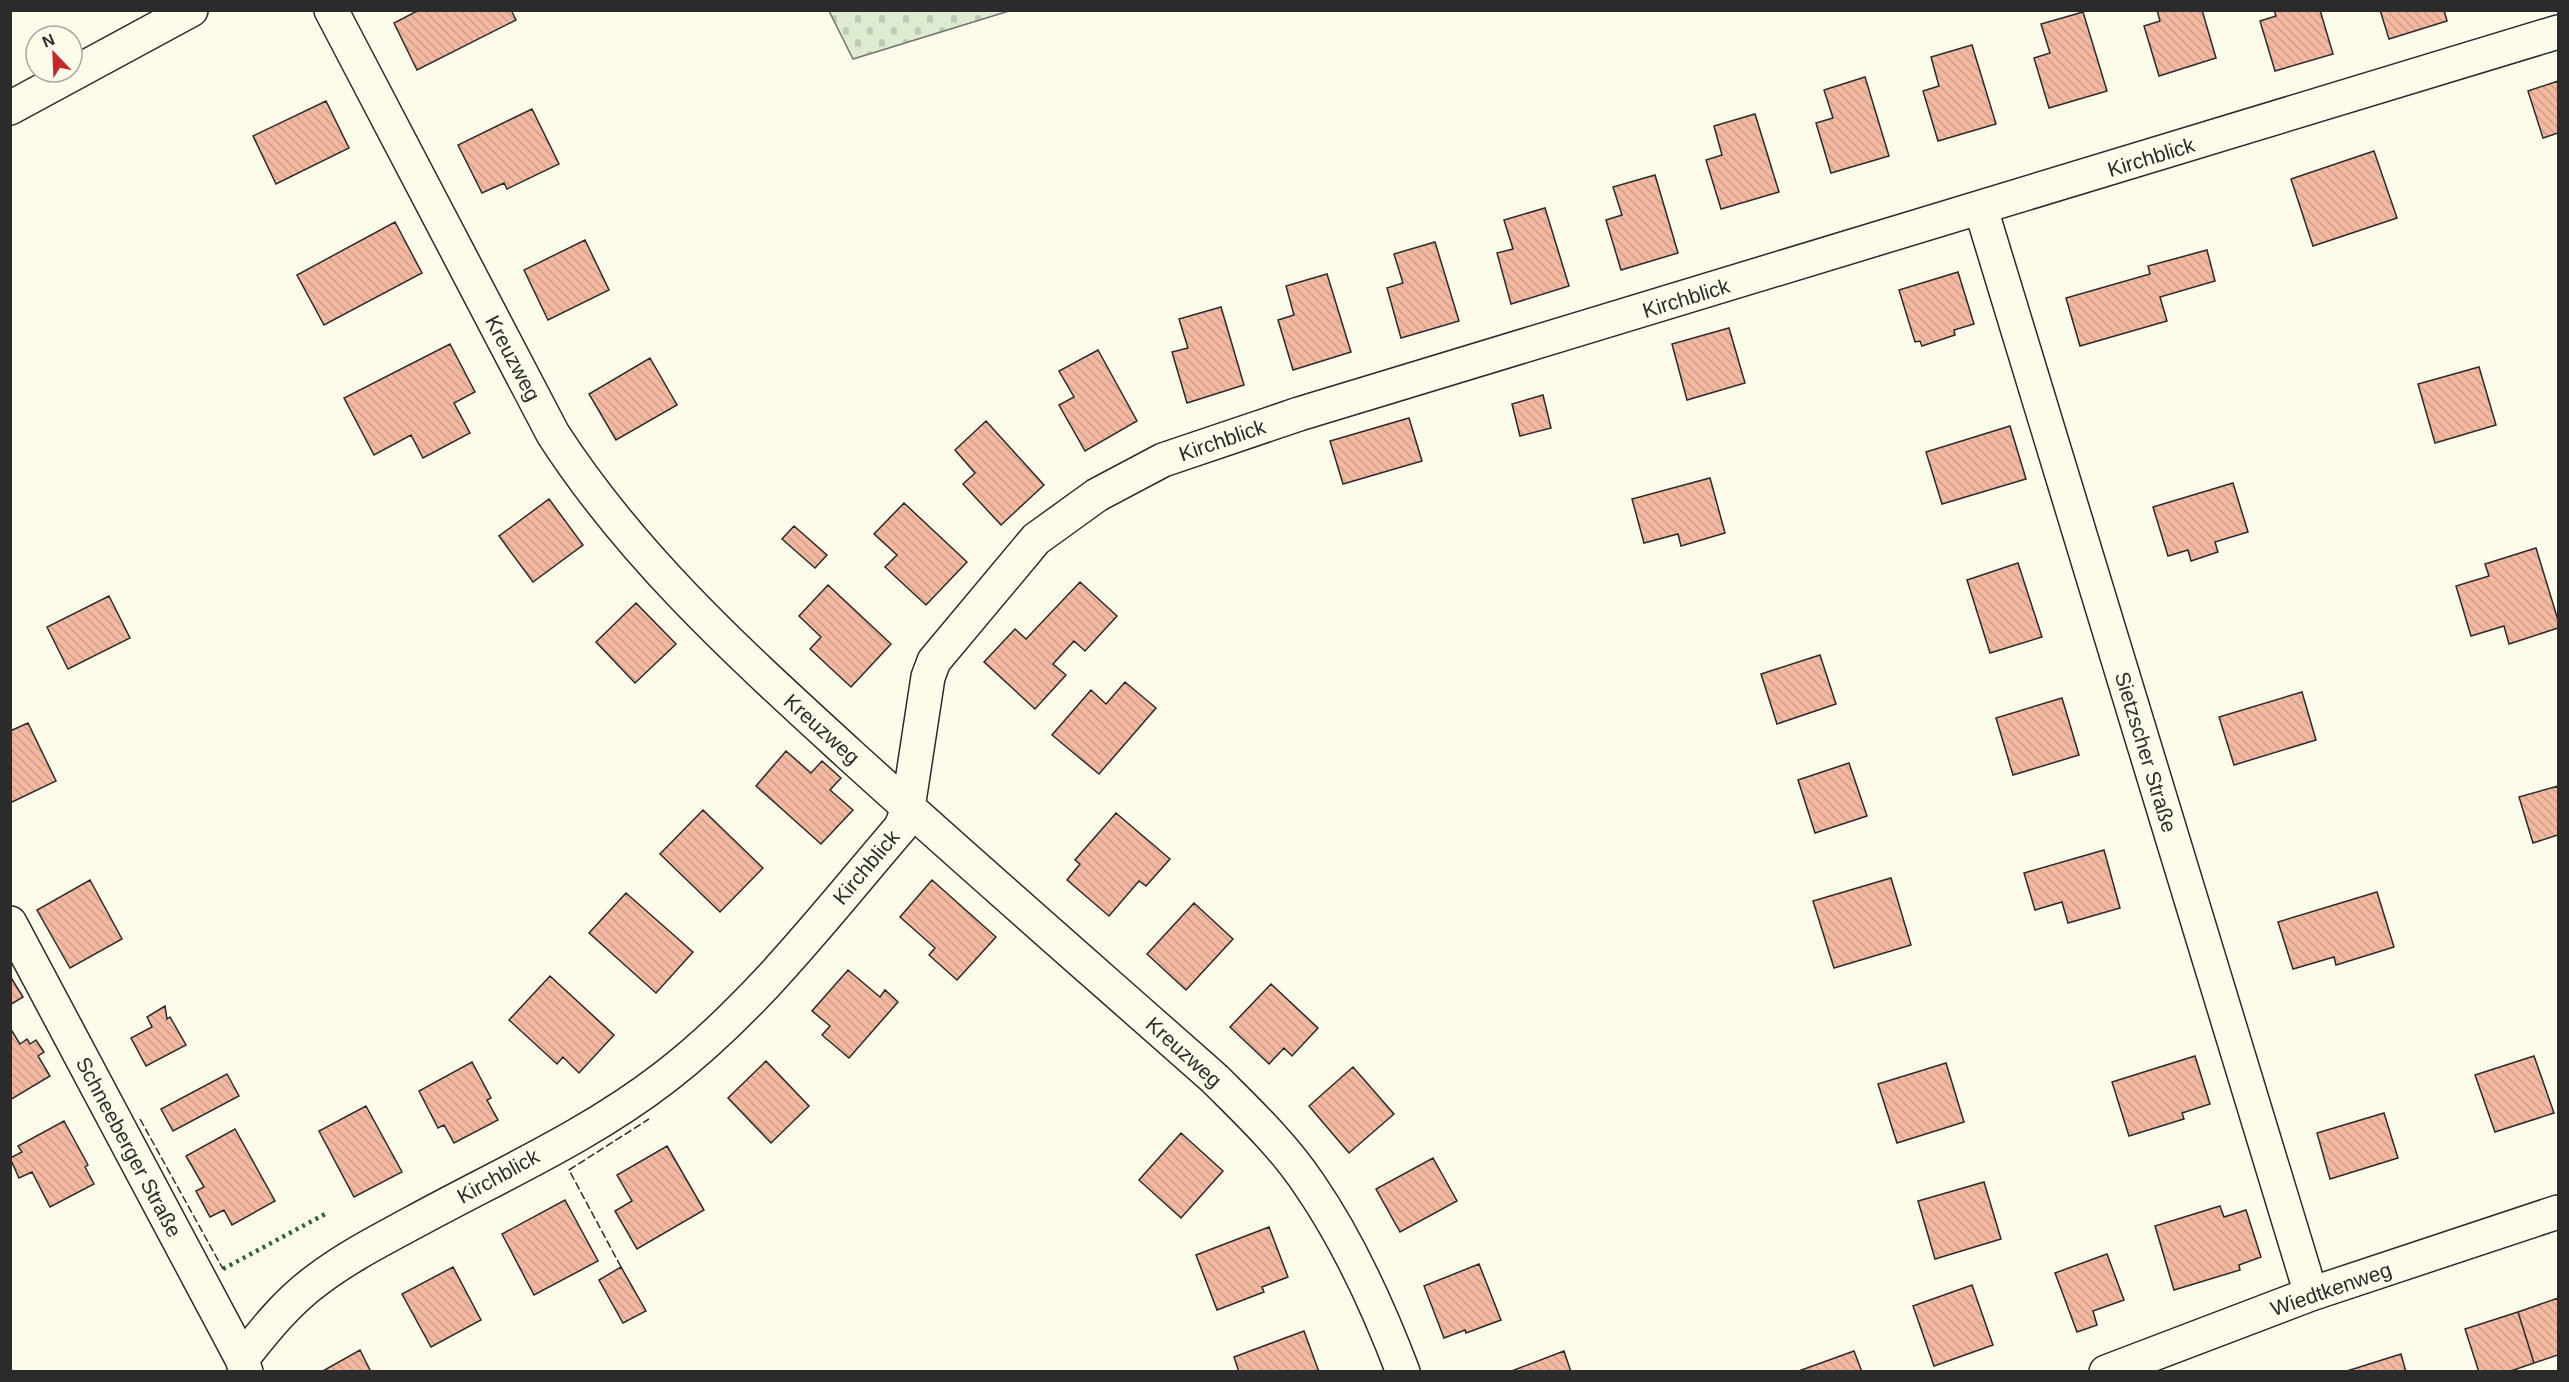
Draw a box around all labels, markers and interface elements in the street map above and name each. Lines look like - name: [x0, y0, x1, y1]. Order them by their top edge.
- north arrow: [24, 24, 84, 84]
- text: N: [40, 31, 57, 51]
- street label: Kirchblick: [2105, 133, 2198, 181]
- street label: Kirchblick: [1640, 274, 1733, 322]
- street label: Kreuzweg: [481, 311, 545, 405]
- street label: Kirchblick: [1176, 414, 1269, 466]
- street label: Sietzscher Straße: [2111, 669, 2181, 835]
- street label: Kreuzweg: [780, 689, 864, 769]
- street label: Kirchblick: [828, 825, 904, 909]
- street label: Kreuzweg: [1142, 1012, 1226, 1092]
- street label: Schneeberger Straße: [72, 1053, 186, 1241]
- street label: Kirchblick: [453, 1144, 543, 1208]
- street label: Wiedtkenweg: [2268, 1258, 2394, 1320]

